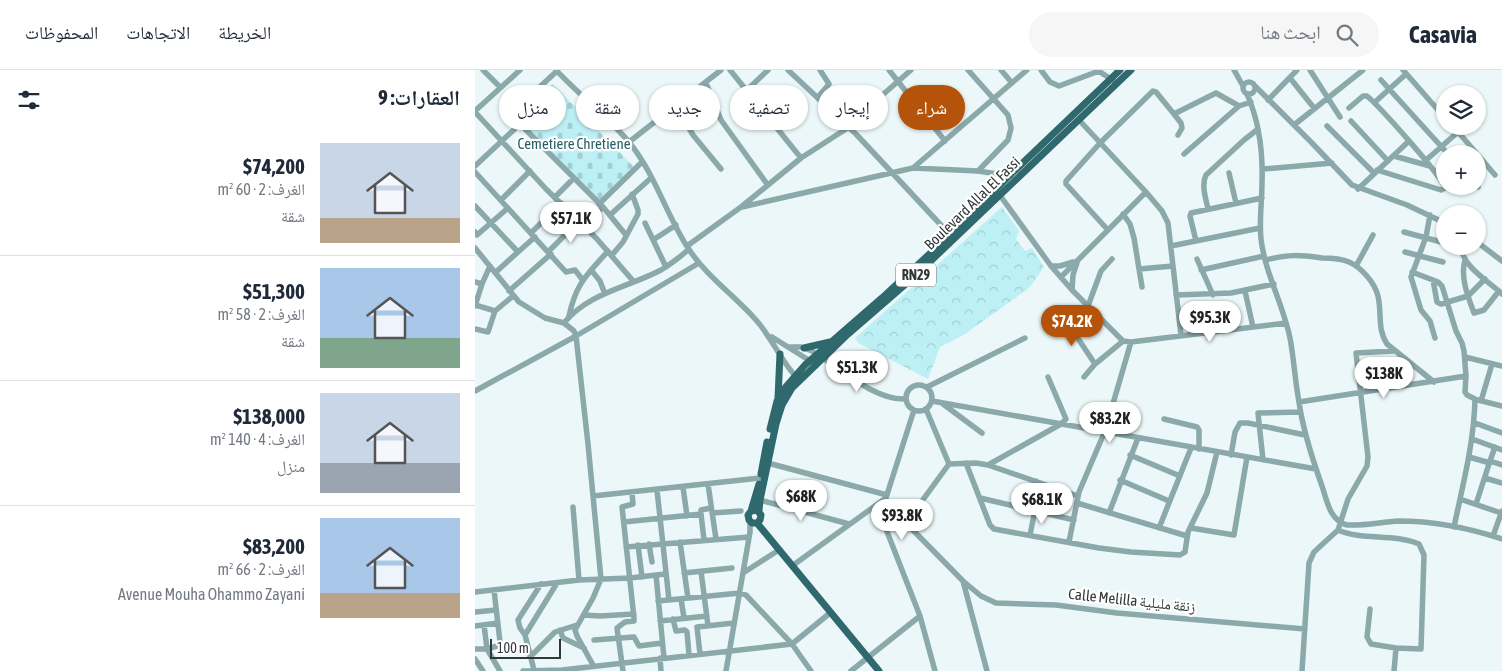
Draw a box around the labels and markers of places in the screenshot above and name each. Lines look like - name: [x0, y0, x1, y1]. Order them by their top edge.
- pin: $57.1K: [530, 202, 612, 244]
- pin: $95.3K: [1169, 300, 1251, 343]
- pin: $74.2K: [1031, 304, 1113, 347]
- pin: $51.3K: [816, 350, 898, 393]
- pin: $138K: [1349, 356, 1419, 399]
- pin: $83.2K: [1069, 402, 1151, 444]
- pin: $68K: [771, 480, 831, 522]
- pin: $68.1K: [1001, 482, 1083, 525]
- pin: $93.8K: [861, 498, 943, 541]

